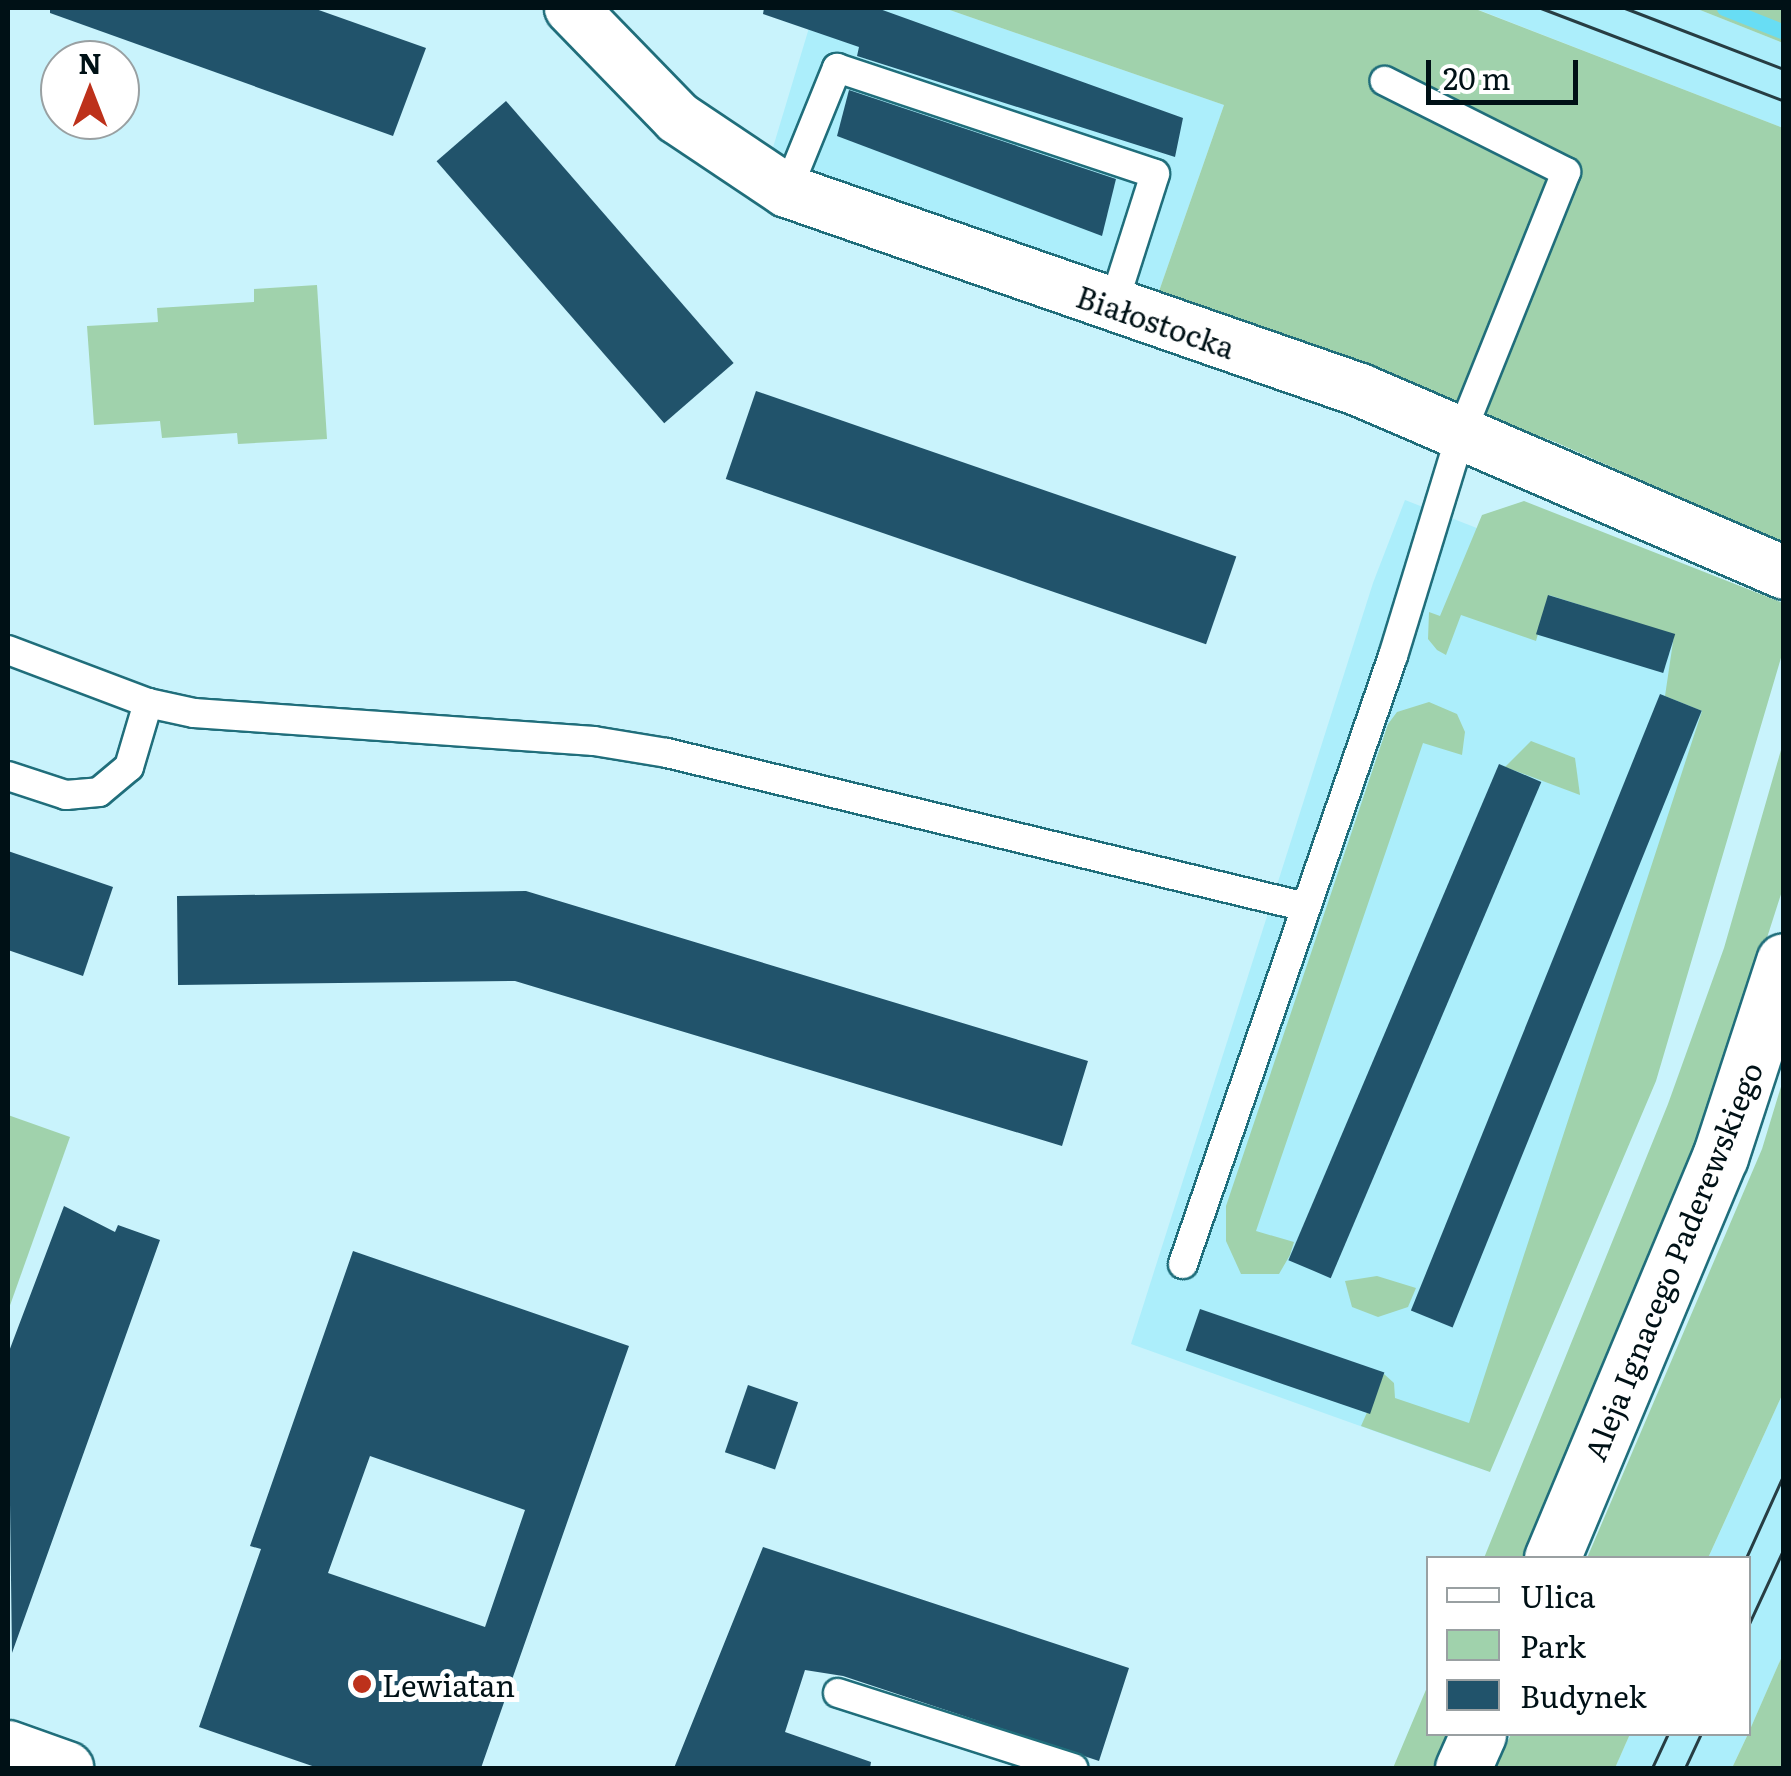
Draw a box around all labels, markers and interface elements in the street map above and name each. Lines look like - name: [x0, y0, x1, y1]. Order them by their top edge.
- north arrow: [40, 40, 140, 140]
- scale bar: [1431, 40, 1584, 102]
- text: N: [78, 41, 102, 83]
- text: 20 m: [1443, 55, 1511, 99]
- street label: Białostocka: [1072, 277, 1240, 365]
- street label: Aleja Ignacego Paderewskiego: [1575, 1056, 1769, 1466]
- legend: [1426, 1556, 1751, 1736]
- text: Ulica: [1520, 1573, 1595, 1617]
- text: Park: [1520, 1623, 1586, 1667]
- place label: Lewiatan: [382, 1666, 515, 1702]
- marker: Lewiatan: [351, 1673, 373, 1695]
- text: Budynek: [1520, 1673, 1647, 1717]

